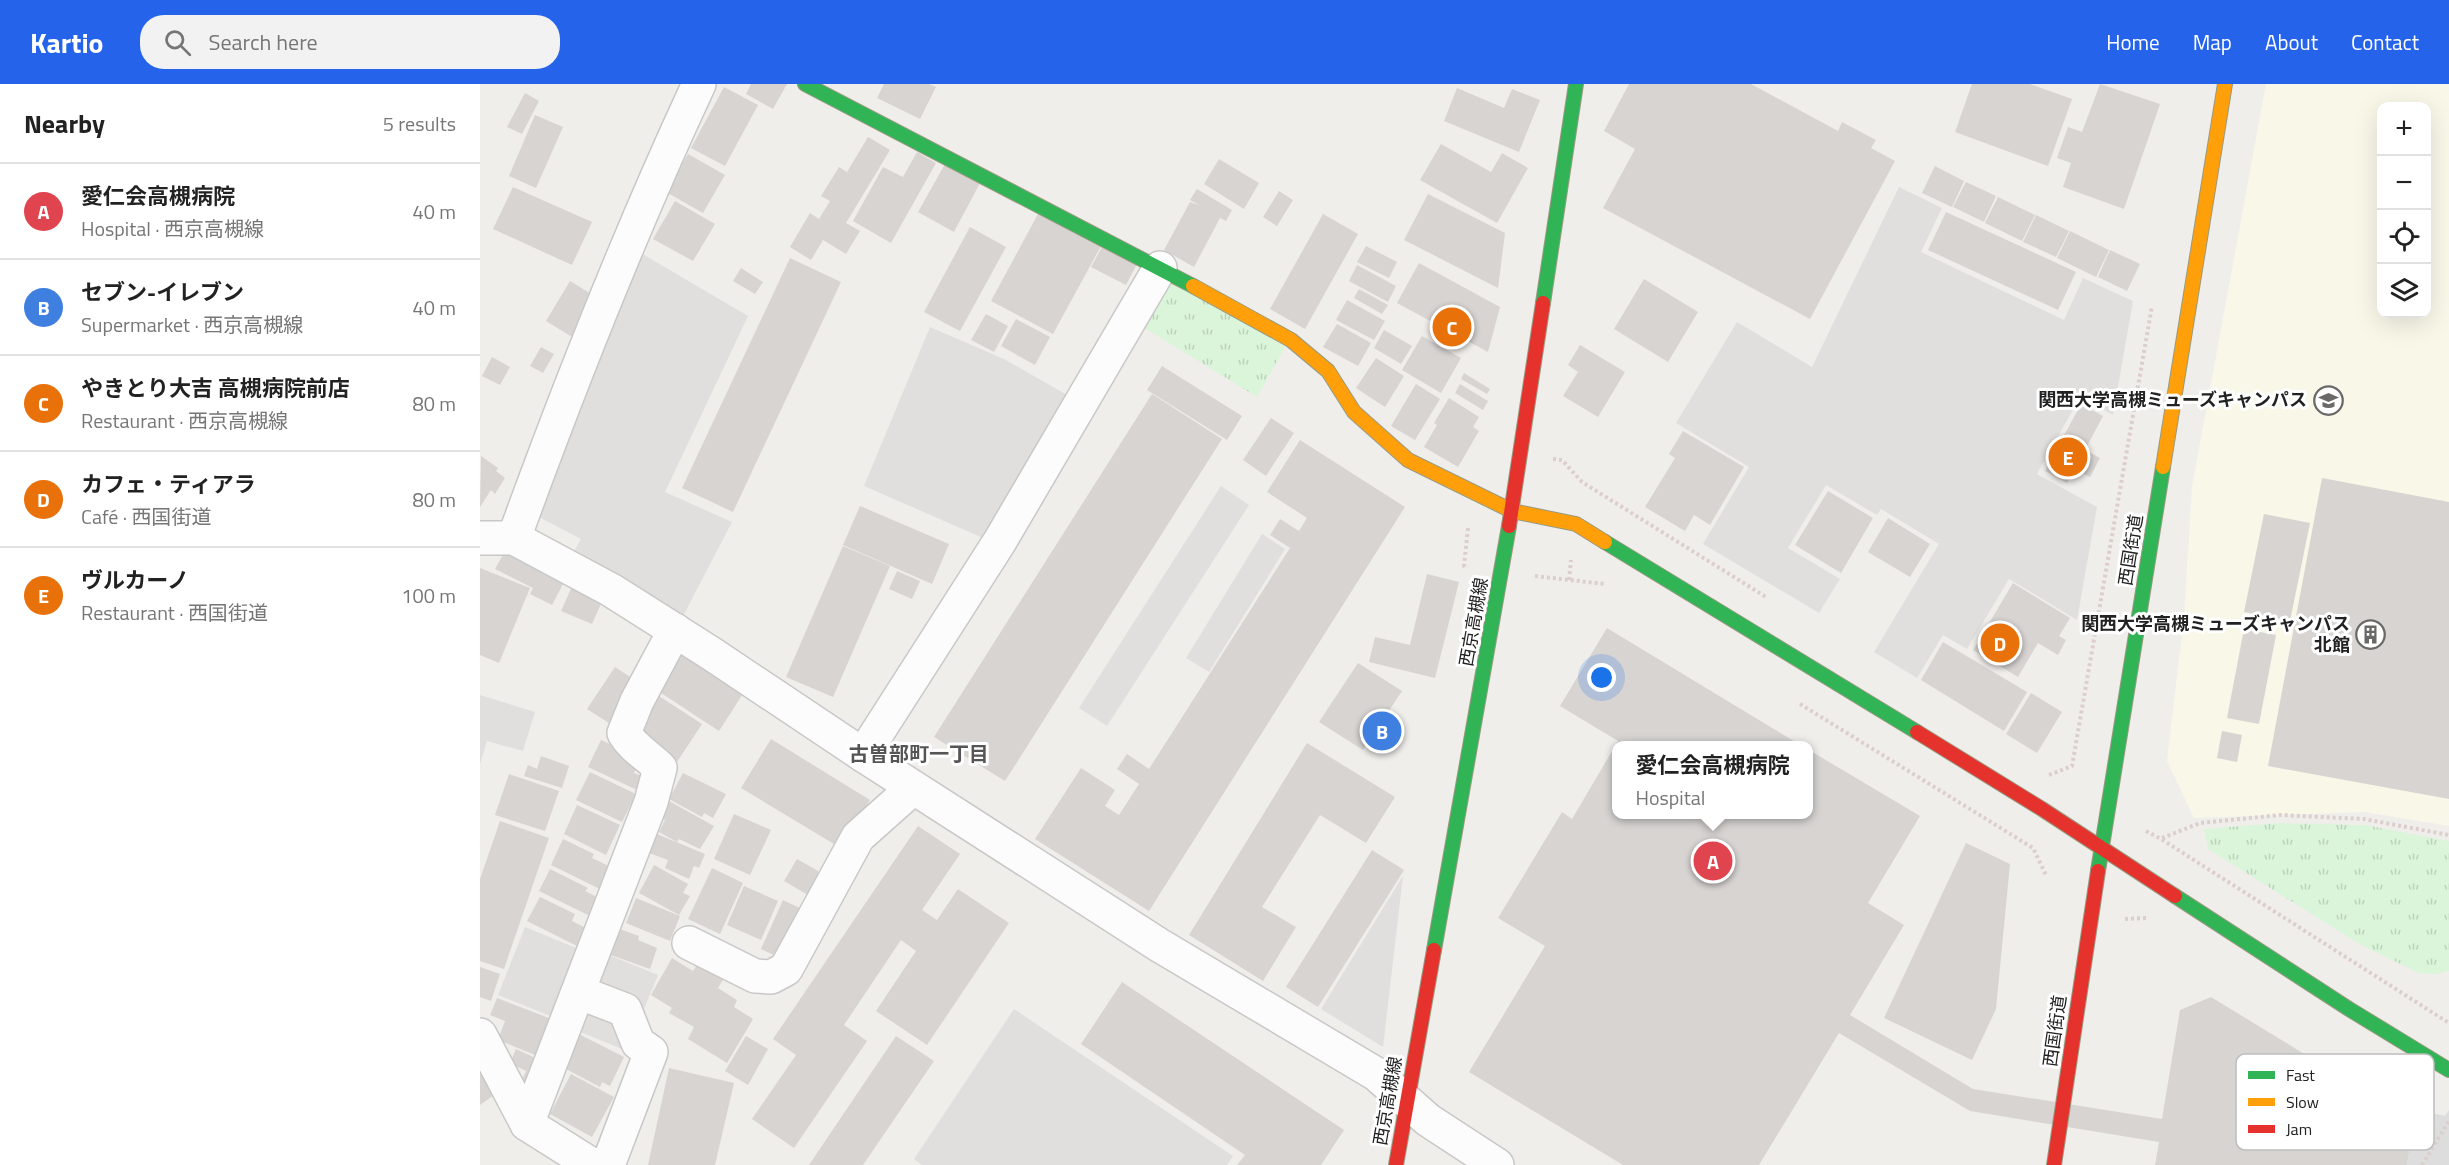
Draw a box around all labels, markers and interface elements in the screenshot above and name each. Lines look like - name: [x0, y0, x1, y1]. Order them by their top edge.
- search box: [140, 15, 560, 69]
- text: Kartio: [30, 21, 104, 64]
- text: Search here: [209, 25, 318, 59]
- icon: search: [161, 26, 194, 59]
- text: Home: [2106, 26, 2160, 58]
- text: Map: [2193, 26, 2232, 58]
- text: About: [2265, 26, 2318, 58]
- text: Contact: [2351, 26, 2419, 58]
- map controls: [2377, 102, 2431, 318]
- button: +: [2377, 102, 2431, 156]
- text: Nearby: [24, 104, 105, 143]
- text: 5 results: [383, 108, 456, 139]
- button: −: [2377, 156, 2431, 210]
- text: 愛仁会高槻病院: [81, 179, 235, 213]
- text: A: [37, 196, 50, 227]
- text: 40 m: [412, 196, 456, 227]
- button: locate: [2377, 210, 2431, 264]
- text: Hospital · 西京高槻線: [81, 213, 264, 244]
- button: layers: [2377, 264, 2431, 318]
- text: セブン-イレブン: [81, 275, 244, 309]
- text: B: [37, 292, 50, 323]
- text: 40 m: [412, 292, 456, 323]
- pin: C: [1432, 304, 1472, 350]
- text: Supermarket · 西京高槻線: [81, 309, 303, 340]
- text: やきとり大吉 高槻病院前店: [81, 371, 350, 405]
- school or university icon: 関西大学高槻ミューズキャンパス: [2312, 384, 2344, 416]
- place label: 関西大学高槻ミューズキャンパス: [2038, 386, 2307, 413]
- text: C: [38, 388, 49, 419]
- text: 80 m: [412, 388, 456, 419]
- text: Restaurant · 西京高槻線: [81, 405, 288, 436]
- pin: E: [2048, 434, 2088, 479]
- text: カフェ・ティアラ: [81, 467, 256, 501]
- text: D: [37, 484, 50, 515]
- text: 80 m: [412, 484, 456, 515]
- text: Café · 西国街道: [81, 501, 212, 532]
- street label: 西国街道: [2112, 512, 2149, 588]
- text: ヴルカーノ: [81, 563, 189, 597]
- street label: 西京高槻線: [1452, 575, 1495, 669]
- text: E: [38, 580, 49, 611]
- text: 100 m: [401, 580, 456, 611]
- text: Restaurant · 西国街道: [81, 597, 268, 628]
- place label: 関西大学高槻ミューズキャンパス 北館: [2081, 610, 2350, 658]
- building icon: 関西大学高槻ミューズキャンパス 北館: [2355, 618, 2387, 650]
- pin: D: [1980, 620, 2020, 666]
- your location: [1587, 663, 1616, 692]
- pin: B: [1362, 708, 1402, 754]
- district label: 古曽部町一丁目: [849, 738, 989, 769]
- popup: [1612, 741, 1813, 819]
- text: 愛仁会高槻病院: [1635, 748, 1790, 782]
- text: Hospital: [1635, 782, 1705, 813]
- pin: A: [1694, 838, 1732, 884]
- street label: 西国街道: [2036, 993, 2073, 1068]
- street label: 西京高槻線: [1366, 1054, 1409, 1148]
- legend: [2236, 1054, 2434, 1150]
- text: Fast: [2286, 1063, 2315, 1087]
- text: Slow: [2286, 1090, 2319, 1114]
- text: Jam: [2286, 1117, 2312, 1141]

